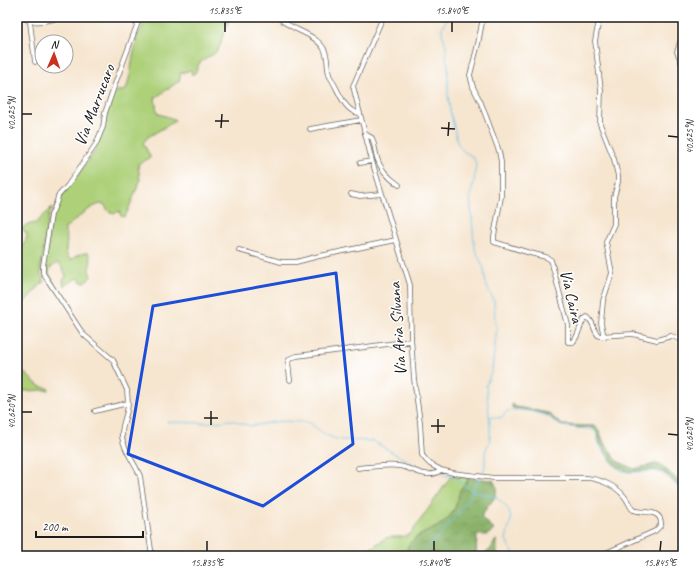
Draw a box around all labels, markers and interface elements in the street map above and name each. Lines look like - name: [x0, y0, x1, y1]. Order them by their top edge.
- text: 15.835°E: [209, 4, 243, 17]
- text: 15.840°E: [436, 4, 470, 17]
- north arrow: [34, 34, 74, 74]
- text: N: [51, 37, 60, 51]
- street label: Via Marrucaro: [69, 61, 120, 149]
- text: 40.625°N: [5, 95, 18, 131]
- text: 40.625°N: [683, 118, 696, 154]
- street label: Via Caira: [555, 268, 588, 326]
- street label: Via Aria Silvana: [384, 280, 411, 376]
- text: 40.620°N: [5, 393, 18, 429]
- text: 40.620°N: [683, 416, 696, 452]
- scale bar: [36, 513, 143, 539]
- text: 200 m: [42, 519, 69, 535]
- text: 15.835°E: [191, 556, 225, 569]
- text: 15.840°E: [418, 556, 452, 569]
- text: 15.845°E: [644, 556, 678, 569]

